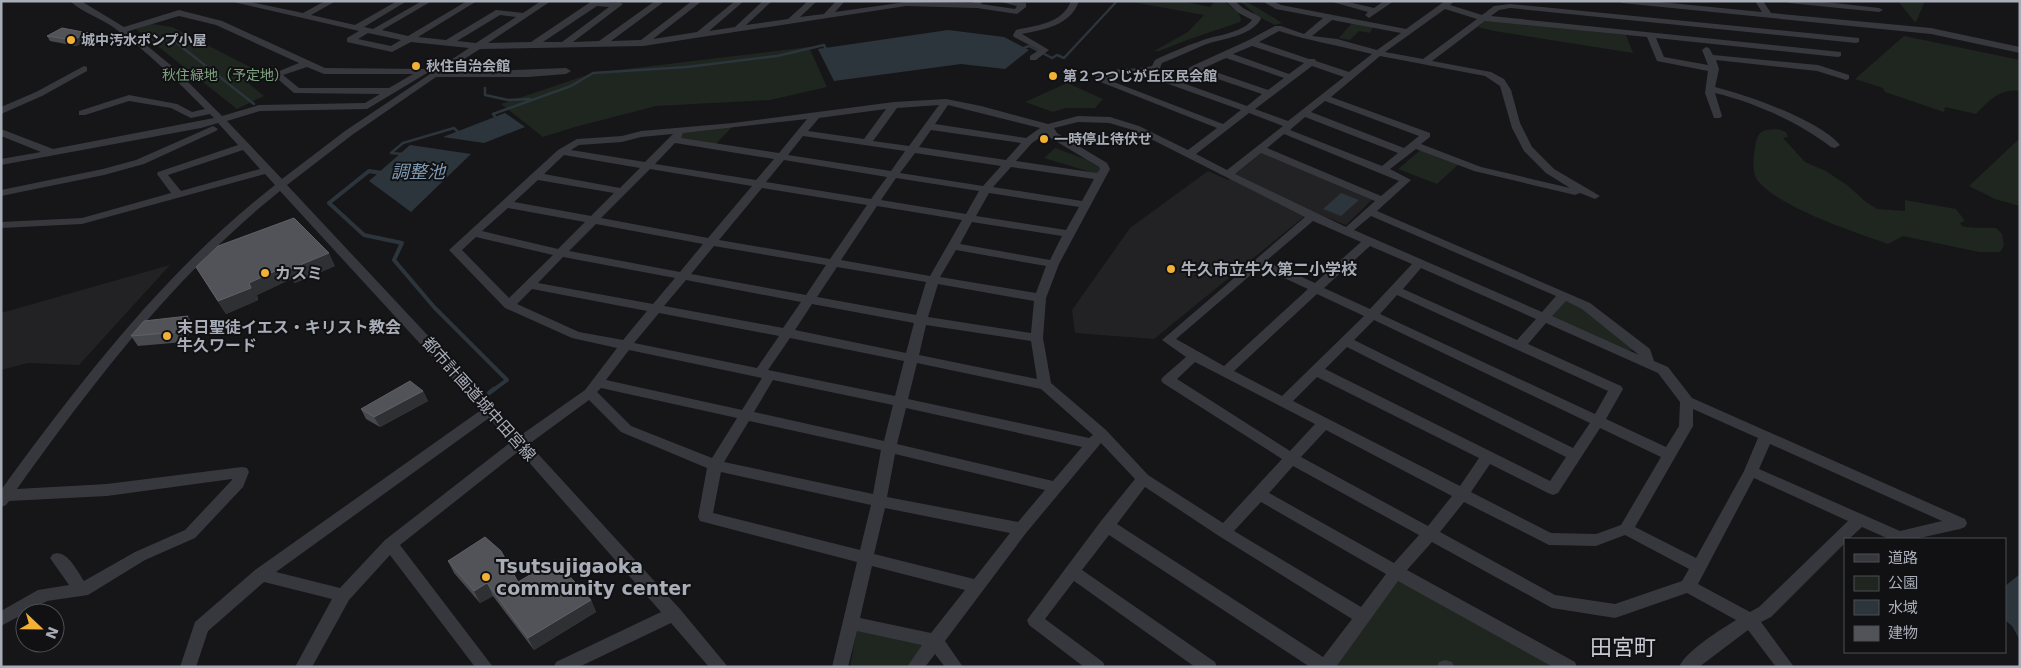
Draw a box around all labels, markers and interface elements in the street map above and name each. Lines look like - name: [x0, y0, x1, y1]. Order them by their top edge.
- place label: 城中汚水ポンプ小屋: [81, 32, 207, 48]
- marker: 城中汚水ポンプ小屋: [65, 34, 77, 46]
- place label: 秋住自治会館: [426, 58, 510, 74]
- marker: 秋住自治会館: [410, 60, 422, 72]
- park label: 秋住緑地（予定地）: [162, 67, 288, 83]
- place label: 第２つつじが丘区民会館: [1063, 68, 1217, 84]
- marker: 第２つつじが丘区民会館: [1047, 70, 1059, 82]
- place label: 一時停止待伏せ: [1054, 131, 1152, 147]
- marker: 一時停止待伏せ: [1038, 133, 1050, 145]
- water label: 調整池: [391, 161, 447, 182]
- place label: 牛久市立牛久第二小学校: [1181, 260, 1357, 279]
- marker: 牛久市立牛久第二小学校: [1165, 263, 1177, 275]
- place label: カスミ: [275, 264, 323, 283]
- marker: カスミ: [259, 267, 271, 279]
- place label: 末日聖徒イエス・キリスト教会 牛久ワード: [177, 318, 401, 355]
- marker: 末日聖徒イエス・キリスト教会 牛久ワード: [161, 330, 173, 342]
- street label: 都市計画道城中田宮線: [418, 333, 540, 465]
- legend: [1844, 538, 2006, 653]
- text: 道路: [1888, 549, 1918, 567]
- place label: Tsutsujigaoka community center: [496, 555, 691, 599]
- marker: Tsutsujigaoka community center: [480, 571, 492, 583]
- text: 公園: [1888, 574, 1918, 592]
- text: 水域: [1888, 599, 1918, 617]
- north arrow: [15, 603, 65, 653]
- text: N: [42, 624, 62, 641]
- text: 建物: [1888, 624, 1918, 642]
- district label: 田宮町: [1590, 635, 1656, 660]

